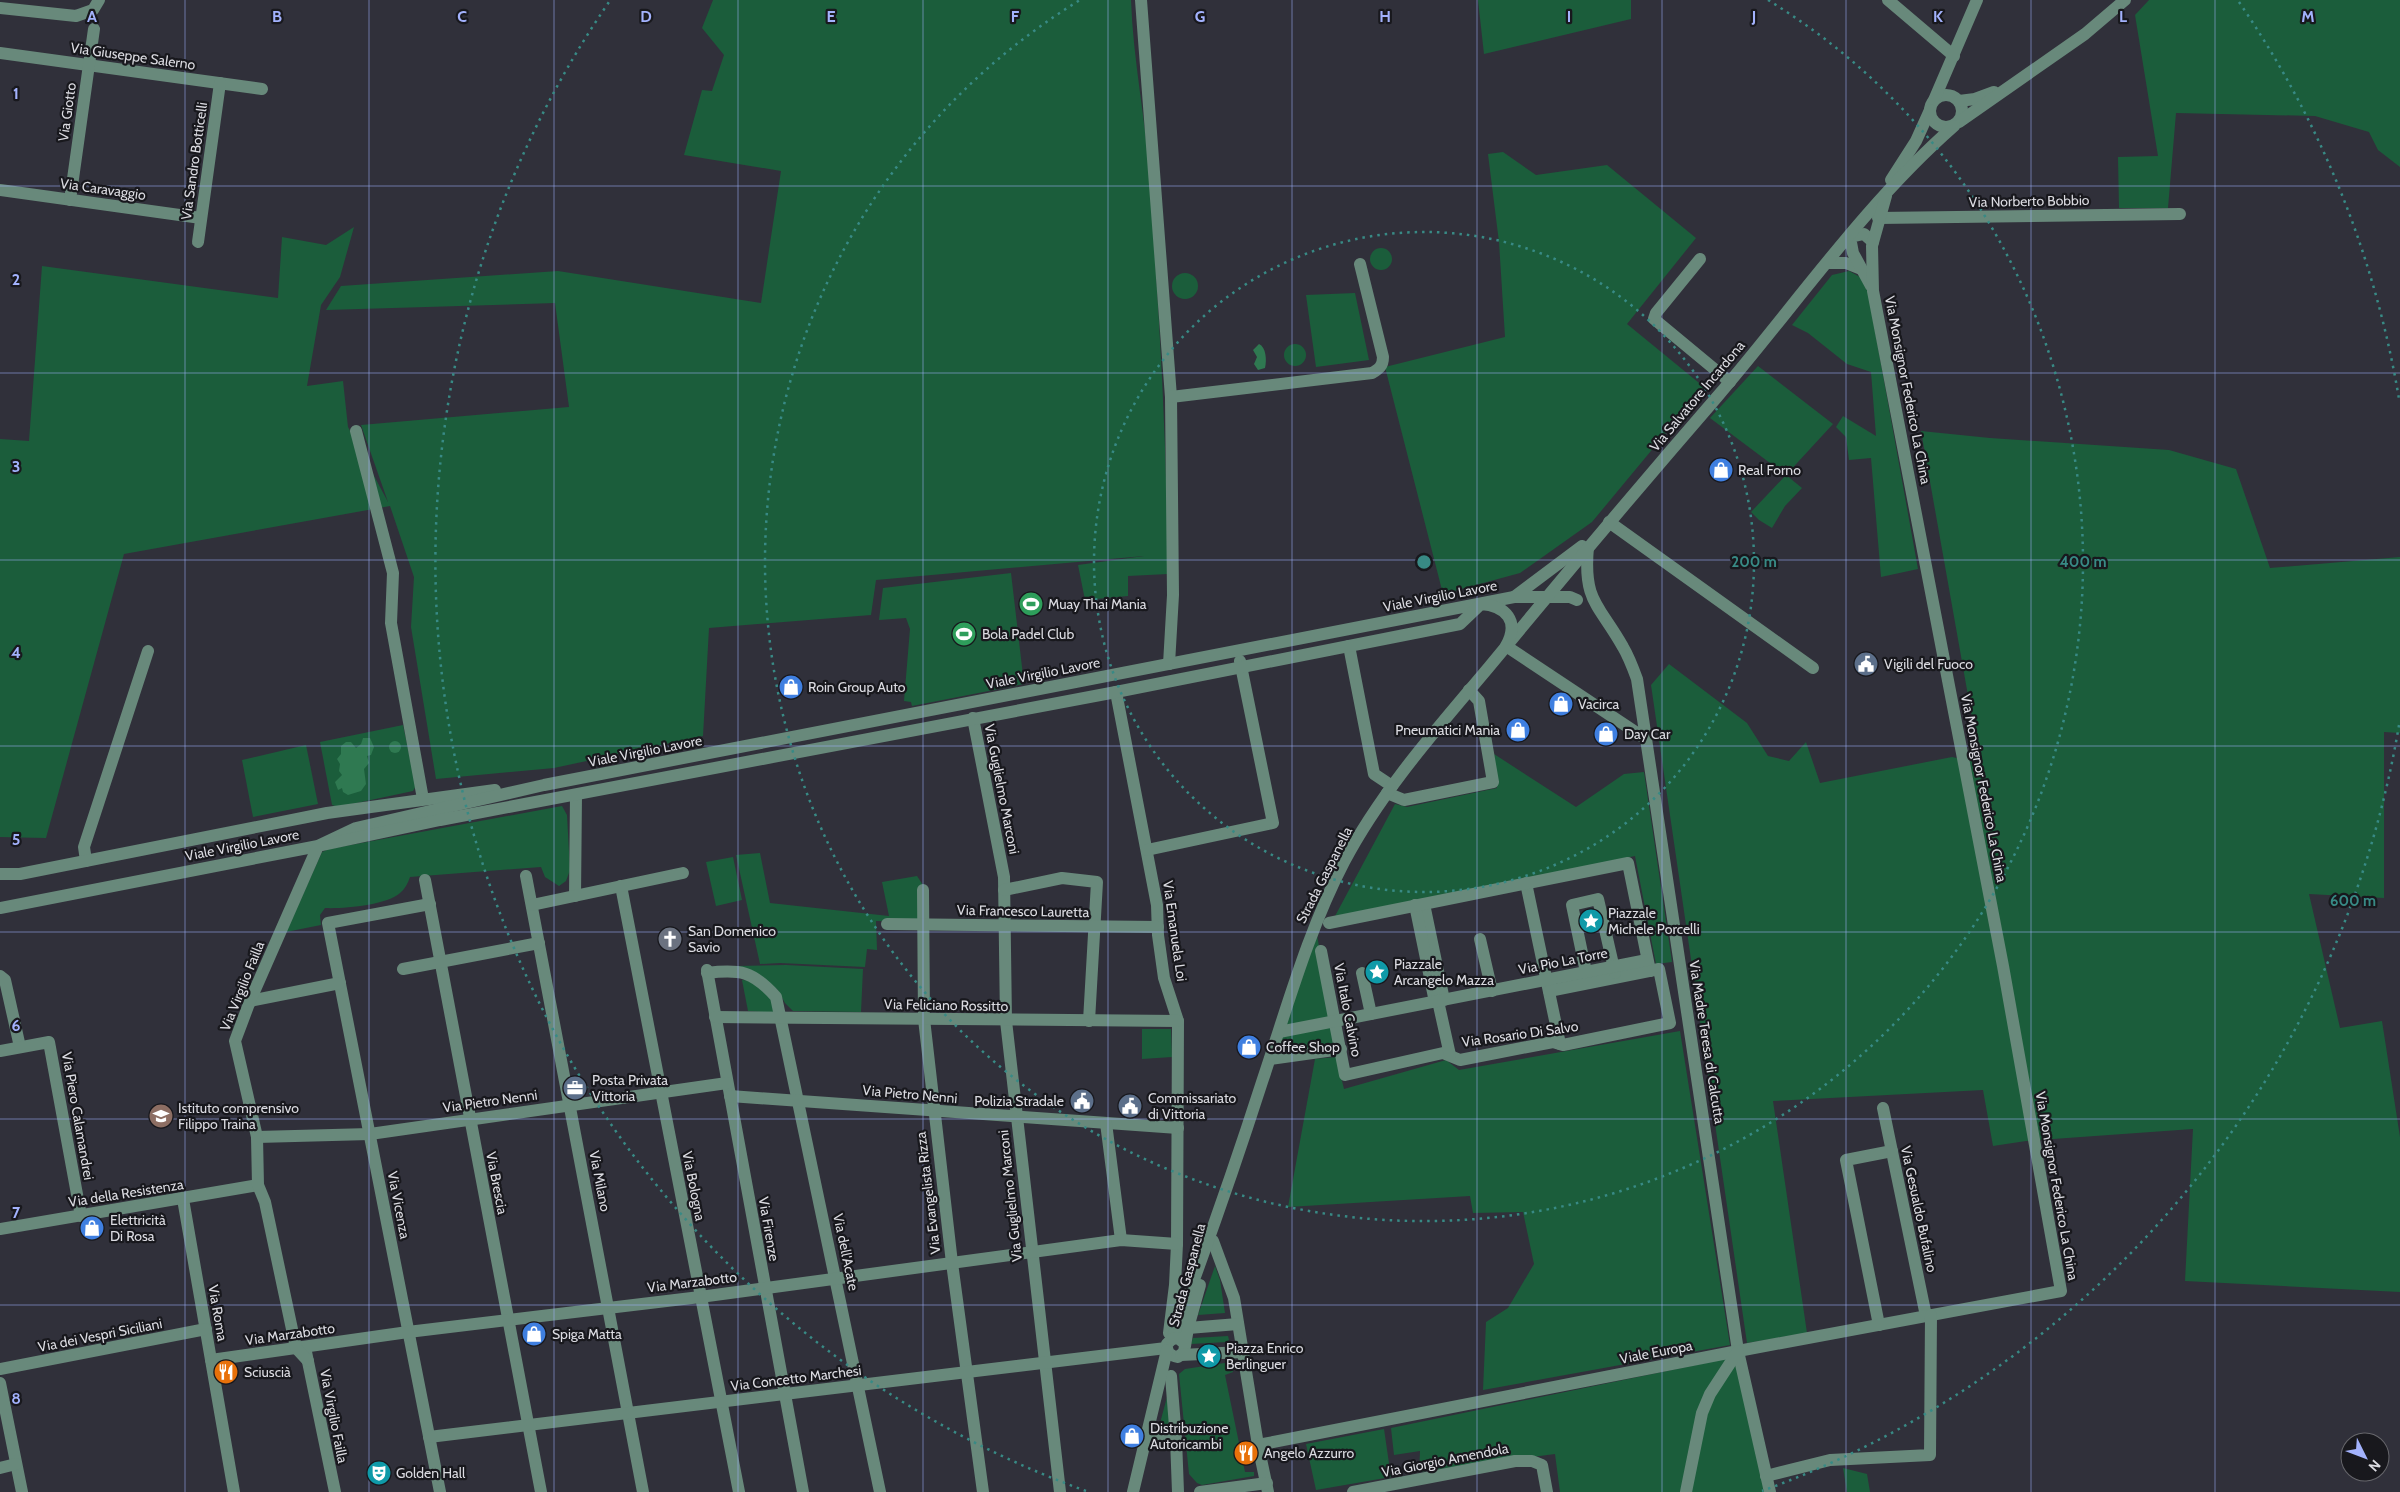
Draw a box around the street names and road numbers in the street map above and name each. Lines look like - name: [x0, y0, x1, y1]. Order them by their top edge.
- street label: Via Giuseppe Salerno: [69, 38, 197, 74]
- street label: Via Giotto: [54, 81, 80, 142]
- street label: Via Sandro Botticelli: [177, 101, 211, 221]
- street label: Via Caravaggio: [59, 174, 147, 204]
- street label: Via Norberto Bobbio: [1968, 191, 2090, 211]
- street label: Via Monsignor Federico La China: [1881, 294, 1935, 486]
- street label: Via Salvatore Incardona: [1645, 337, 1749, 455]
- street label: Viale Virgilio Lavore: [1382, 576, 1498, 616]
- street label: Viale Virgilio Lavore: [985, 653, 1101, 693]
- street label: Via Monsignor Federico La China: [1957, 692, 2011, 884]
- street label: Via Guglielmo Marconi: [981, 722, 1023, 856]
- street label: Viale Virgilio Lavore: [587, 731, 703, 771]
- street label: Strada Gaspanella: [1292, 823, 1356, 926]
- street label: Viale Virgilio Lavore: [184, 825, 300, 865]
- street label: Via Emanuela Loi: [1159, 879, 1191, 983]
- street label: Via Francesco Lauretta: [957, 901, 1090, 921]
- street label: Via Virgilio Failla: [216, 938, 268, 1034]
- street label: Via Pio La Torre: [1517, 944, 1609, 978]
- street label: Via Madre Teresa di Calcutta: [1685, 959, 1729, 1125]
- street label: Via Italo Calvino: [1330, 962, 1366, 1059]
- street label: Via Feliciano Rossitto: [884, 995, 1009, 1015]
- street label: Via Rosario Di Salvo: [1461, 1017, 1580, 1051]
- street label: Via Piero Calamandrei: [58, 1051, 98, 1181]
- street label: Via Pietro Nenni: [862, 1081, 958, 1107]
- street label: Via Pietro Nenni: [442, 1085, 538, 1117]
- street label: Via Monsignor Federico La China: [2032, 1090, 2083, 1282]
- street label: Via Guglielmo Marconi: [994, 1129, 1026, 1263]
- street label: Via Evangelista Rizza: [912, 1131, 944, 1255]
- street label: Via Gesualdo Bufalino: [1897, 1144, 1941, 1274]
- street label: Via Milano: [585, 1149, 615, 1213]
- street label: Via Brescia: [482, 1150, 512, 1216]
- street label: Via Bologna: [678, 1150, 710, 1223]
- street label: Via Vicenza: [384, 1170, 414, 1241]
- street label: Via della Resistenza: [67, 1175, 185, 1211]
- street label: Via Firenze: [754, 1195, 784, 1263]
- street label: Via dell'Acate: [829, 1212, 863, 1292]
- street label: Strada Gaspanella: [1165, 1221, 1209, 1329]
- street label: Via Marzabotto: [646, 1268, 738, 1296]
- street label: Via Roma: [204, 1283, 232, 1343]
- street label: Via dei Vespri Siciliani: [36, 1314, 164, 1356]
- street label: Via Marzabotto: [244, 1319, 336, 1349]
- street label: Viale Europa: [1618, 1336, 1694, 1368]
- street label: Via Concetto Marchesi: [730, 1361, 862, 1395]
- street label: Via Virgilio Failla: [316, 1367, 352, 1465]
- street label: Via Giorgio Amendola: [1380, 1439, 1510, 1481]

